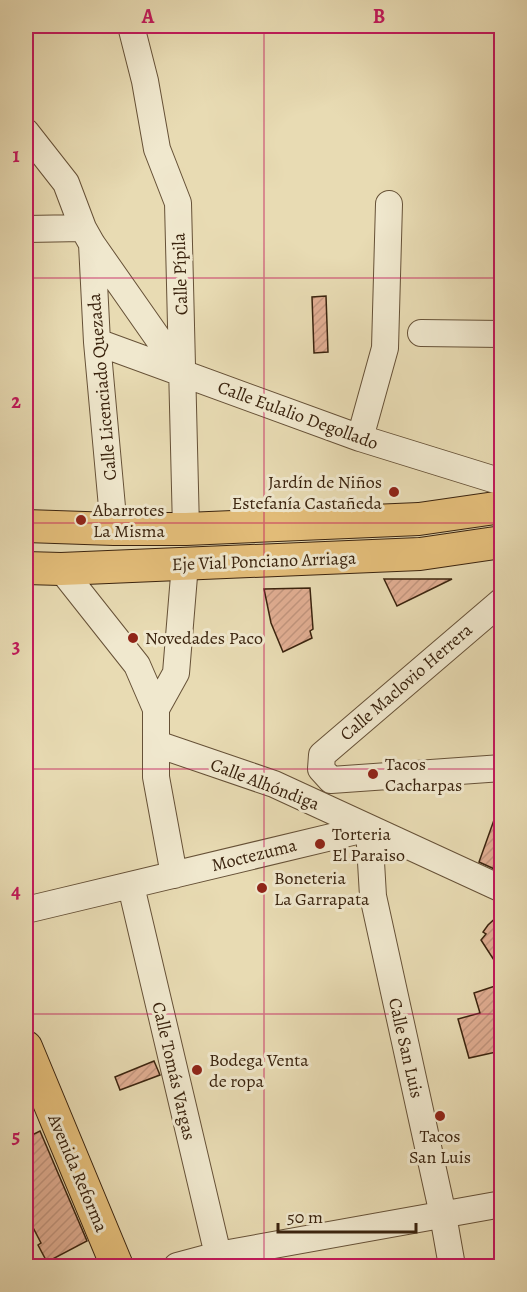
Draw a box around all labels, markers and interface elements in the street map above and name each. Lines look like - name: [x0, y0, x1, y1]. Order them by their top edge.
- text: A: [141, 3, 155, 30]
- text: B: [373, 3, 385, 30]
- text: 1: [12, 142, 20, 169]
- street label: Calle Pípila: [167, 232, 193, 316]
- street label: Calle Licenciado Quezada: [82, 292, 122, 482]
- street label: Calle Eulalio Degollado: [214, 375, 382, 455]
- text: 2: [11, 388, 21, 415]
- place label: Jardín de Niños Estefanía Castañeda: [232, 470, 383, 515]
- marker: Jardín de Niños Estefanía Castañeda: [387, 485, 401, 499]
- place label: Abarrotes La Misma: [92, 498, 165, 543]
- marker: Abarrotes La Misma: [74, 513, 88, 527]
- street label: Eje Vial Ponciano Arriaga: [171, 546, 357, 576]
- street label: Calle Maclovio Herrera: [335, 617, 478, 746]
- place label: Novedades Paco: [145, 626, 263, 650]
- marker: Novedades Paco: [126, 631, 140, 645]
- text: 3: [12, 633, 20, 660]
- street label: Calle Alhóndiga: [207, 752, 324, 816]
- place label: Tacos Cacharpas: [385, 752, 462, 797]
- marker: Tacos Cacharpas: [366, 767, 380, 781]
- place label: Torteria El Paraiso: [332, 822, 405, 867]
- street label: Moctezuma: [209, 833, 300, 877]
- marker: Torteria El Paraiso: [313, 837, 327, 851]
- place label: Boneteria La Garrapata: [274, 866, 370, 911]
- text: 4: [11, 878, 21, 905]
- marker: Boneteria La Garrapata: [255, 881, 269, 895]
- street label: Calle San Luis: [383, 995, 429, 1101]
- street label: Calle Tomás Vargas: [146, 1000, 202, 1142]
- place label: Bodega Venta de ropa: [209, 1048, 309, 1093]
- marker: Bodega Venta de ropa: [190, 1063, 204, 1077]
- street label: Avenida Reforma: [42, 1109, 114, 1236]
- marker: Tacos San Luis: [433, 1109, 447, 1123]
- text: 5: [12, 1123, 20, 1150]
- place label: Tacos San Luis: [409, 1124, 471, 1169]
- scale bar: [278, 1196, 416, 1234]
- text: 50 m: [287, 1205, 323, 1229]

